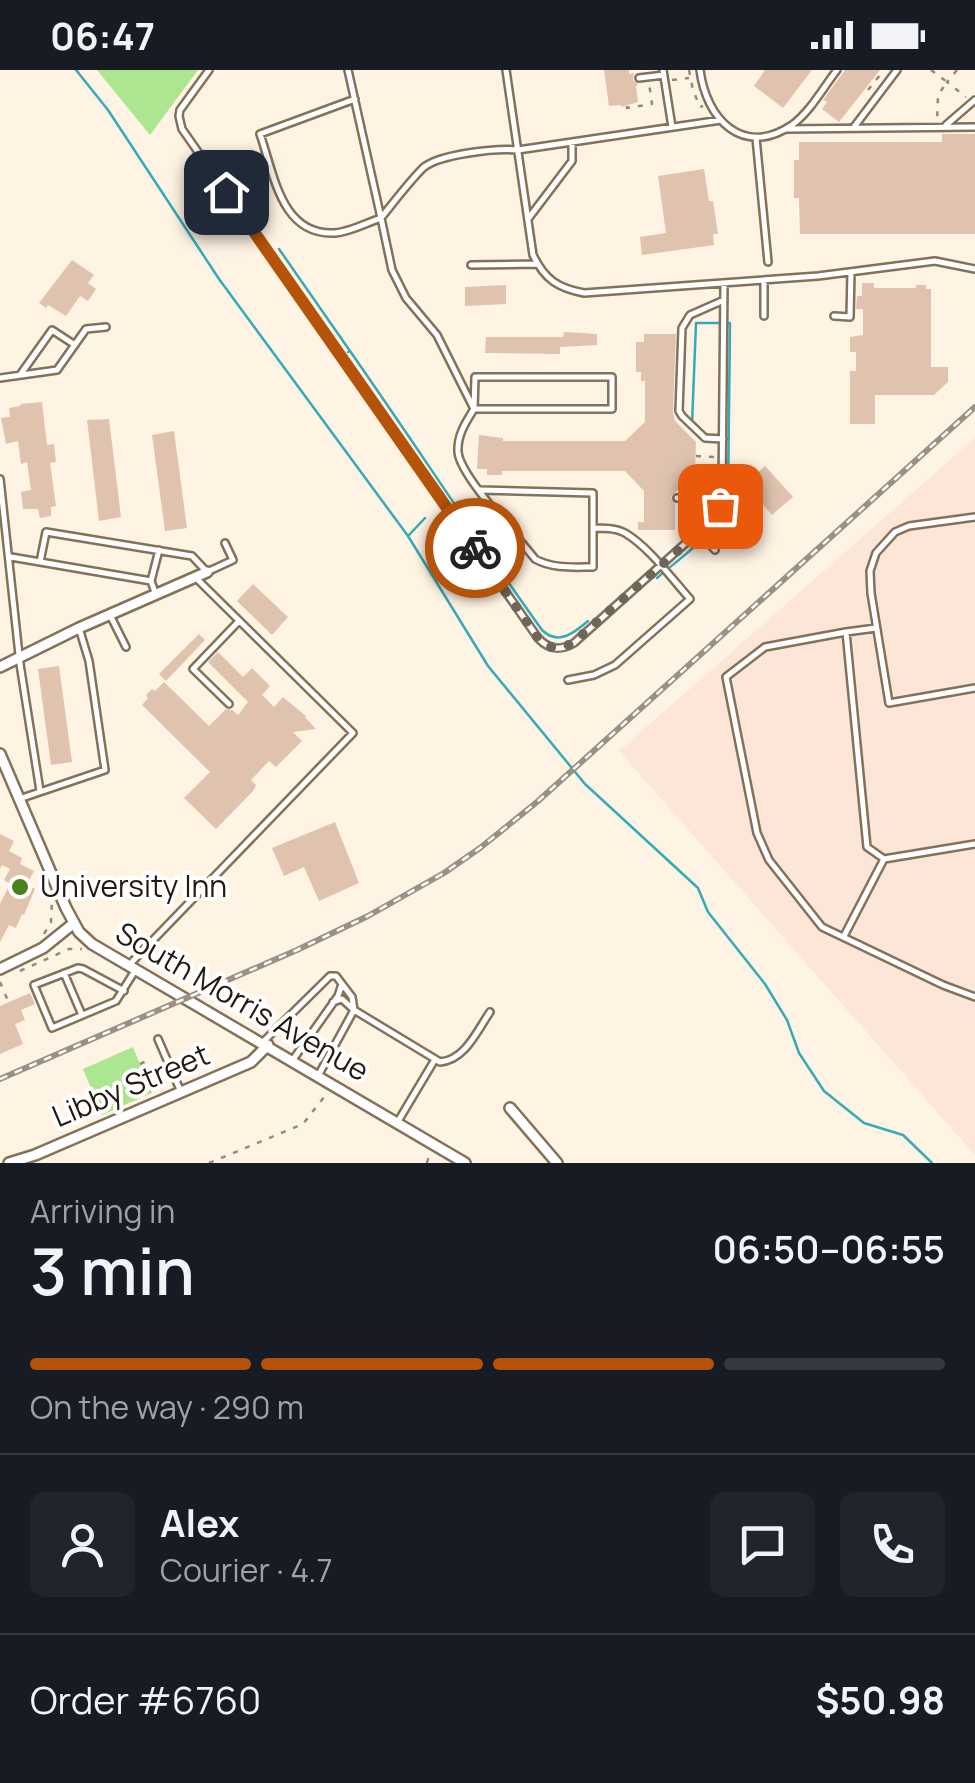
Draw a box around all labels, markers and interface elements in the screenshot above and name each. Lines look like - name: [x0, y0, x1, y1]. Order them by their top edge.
- text: 06:47: [50, 9, 155, 61]
- pin: [184, 150, 269, 235]
- icon: home: [199, 165, 254, 220]
- pin: [678, 464, 763, 549]
- icon: bag: [693, 479, 748, 534]
- courier: [425, 498, 525, 598]
- icon: bike: [448, 521, 503, 576]
- place label: University Inn: [40, 865, 227, 906]
- marker: University Inn: [9, 876, 31, 898]
- street label: South Morris Avenue: [109, 911, 377, 1090]
- street label: Libby Street: [46, 1033, 215, 1136]
- text: Arriving in: [30, 1189, 175, 1233]
- text: 06:50–06:55: [713, 1222, 945, 1274]
- text: 3 min: [30, 1226, 195, 1315]
- text: On the way · 290 m: [30, 1385, 304, 1429]
- button: person: [30, 1492, 135, 1597]
- button: chat: [710, 1492, 815, 1597]
- button: phone: [840, 1492, 945, 1597]
- text: Alex: [160, 1496, 239, 1548]
- text: Courier · 4.7: [160, 1548, 333, 1592]
- text: Order #6760: [30, 1673, 261, 1725]
- text: $50.98: [815, 1673, 945, 1725]

